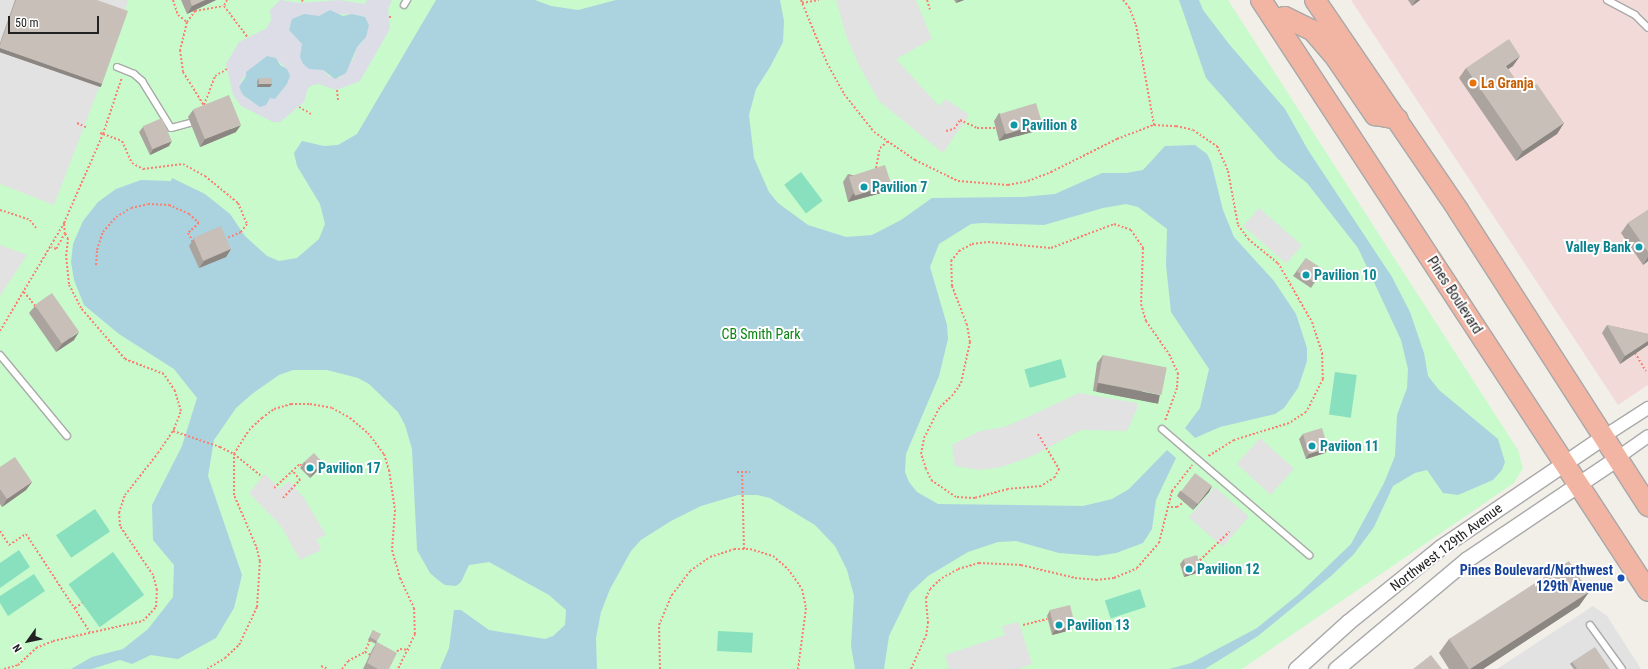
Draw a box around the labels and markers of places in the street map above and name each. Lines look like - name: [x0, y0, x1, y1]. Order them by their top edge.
- place label: La Granja: [1481, 75, 1534, 91]
- marker: La Granja: [1468, 78, 1478, 88]
- place label: Pavilion 8: [1022, 117, 1077, 133]
- marker: Pavilion 8: [1009, 120, 1019, 130]
- place label: Pavilion 7: [872, 179, 927, 195]
- marker: Pavilion 7: [859, 182, 869, 192]
- place label: Valley Bank: [1565, 239, 1631, 255]
- marker: Valley Bank: [1634, 242, 1644, 252]
- place label: Pavilion 10: [1314, 267, 1376, 283]
- marker: Pavilion 10: [1301, 270, 1311, 280]
- place label: Paviion 11: [1320, 438, 1379, 454]
- marker: Paviion 11: [1307, 441, 1317, 451]
- place label: Pavilion 17: [318, 460, 380, 476]
- marker: Pavilion 17: [305, 463, 315, 473]
- place label: Pavilion 12: [1197, 561, 1259, 577]
- place label: Pines Boulevard/Northwest 129th Avenue: [1460, 562, 1613, 594]
- marker: Pavilion 12: [1184, 564, 1194, 574]
- marker: Pines Boulevard/Northwest 129th Avenue: [1616, 573, 1626, 583]
- place label: Pavilion 13: [1067, 617, 1129, 633]
- marker: Pavilion 13: [1054, 620, 1064, 630]

